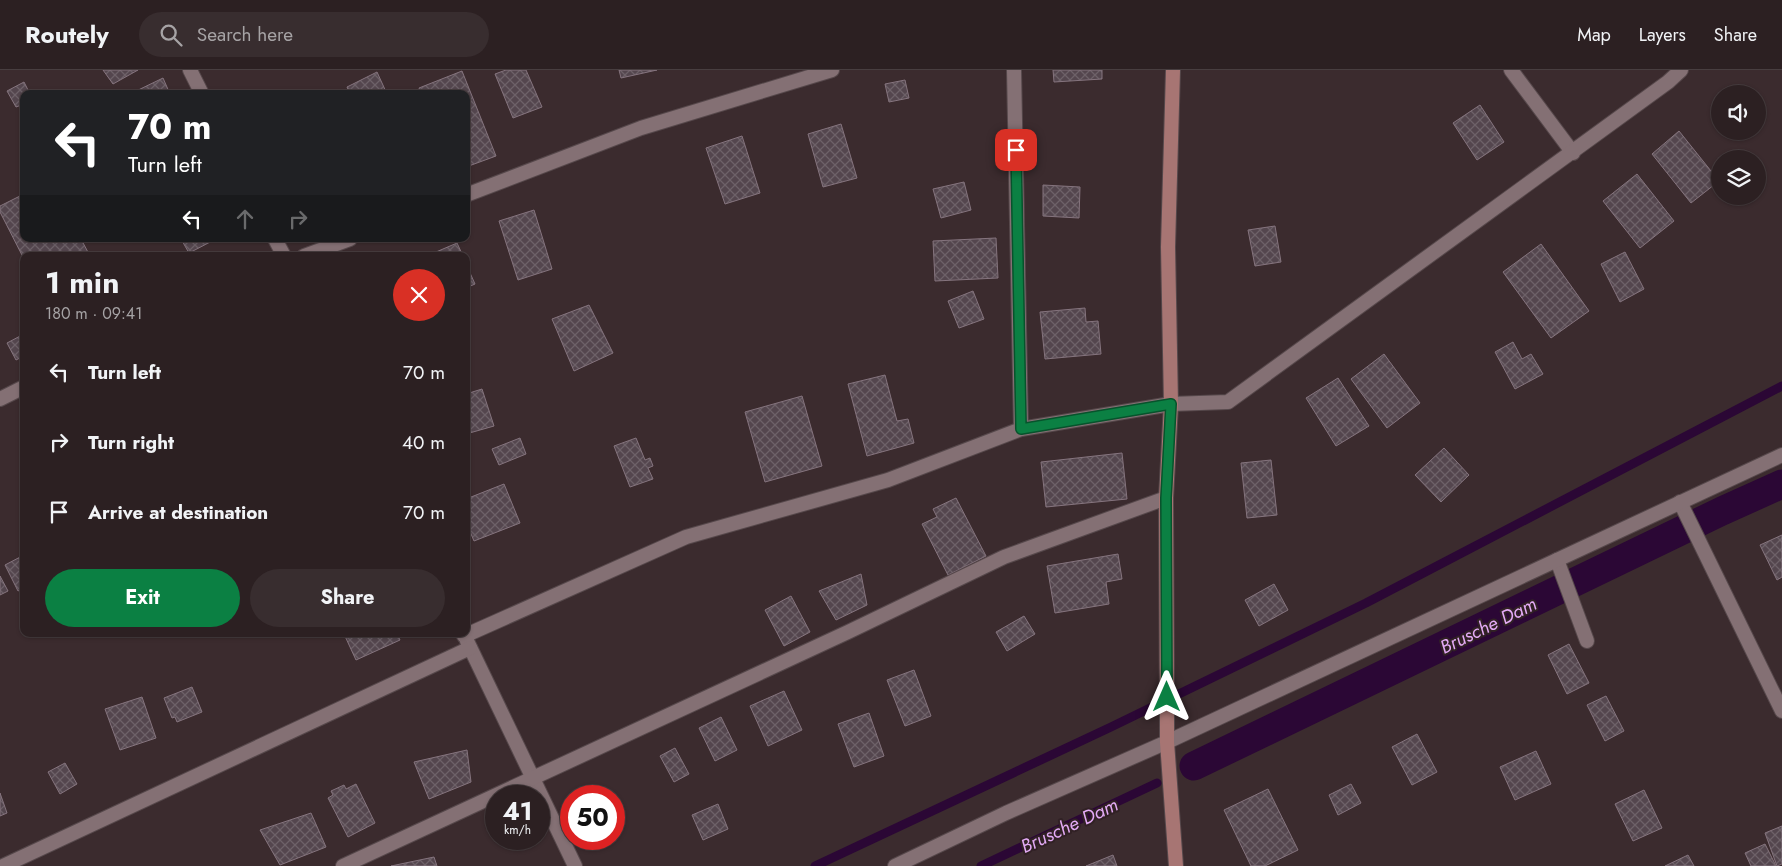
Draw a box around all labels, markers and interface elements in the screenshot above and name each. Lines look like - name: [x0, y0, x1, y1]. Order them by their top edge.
- search box: [139, 12, 489, 57]
- text: Routely: [25, 17, 109, 52]
- icon: search: [157, 21, 185, 49]
- text: Search here: [197, 21, 293, 48]
- text: Map: [1577, 22, 1611, 48]
- text: Layers: [1639, 22, 1686, 48]
- text: Share: [1714, 22, 1757, 48]
- map controls: [1711, 85, 1766, 205]
- button: sound: [1711, 85, 1766, 140]
- text: 70 m: [128, 102, 211, 152]
- icon: left: [45, 110, 110, 175]
- pin: [995, 129, 1037, 171]
- icon: arrive: [1002, 136, 1030, 164]
- text: Turn left: [128, 148, 202, 180]
- button: layers: [1711, 150, 1766, 205]
- icon: left: [178, 205, 206, 233]
- icon: ahead: [231, 205, 259, 233]
- icon: right: [284, 205, 312, 233]
- text: 1 min: [45, 261, 119, 304]
- button: close: [393, 269, 445, 321]
- text: 180 m · 09:41: [45, 302, 142, 325]
- icon: left: [45, 358, 73, 386]
- text: Turn left: [88, 359, 161, 386]
- text: 70 m: [403, 359, 445, 386]
- icon: right: [45, 428, 73, 456]
- text: Turn right: [88, 429, 174, 456]
- text: 40 m: [402, 429, 445, 456]
- icon: arrive: [45, 498, 73, 526]
- text: Arrive at destination: [88, 499, 268, 526]
- text: 70 m: [403, 499, 445, 526]
- button: Exit: [45, 569, 240, 627]
- button: Share: [250, 569, 445, 627]
- water label: Brusche Dam: [1435, 590, 1541, 661]
- position arrow: [1140, 670, 1192, 722]
- speed limit sign: 50: [560, 785, 625, 850]
- water label: Brusche Dam: [1016, 791, 1122, 860]
- text: 41: [502, 793, 533, 829]
- text: km/h: [504, 821, 531, 839]

